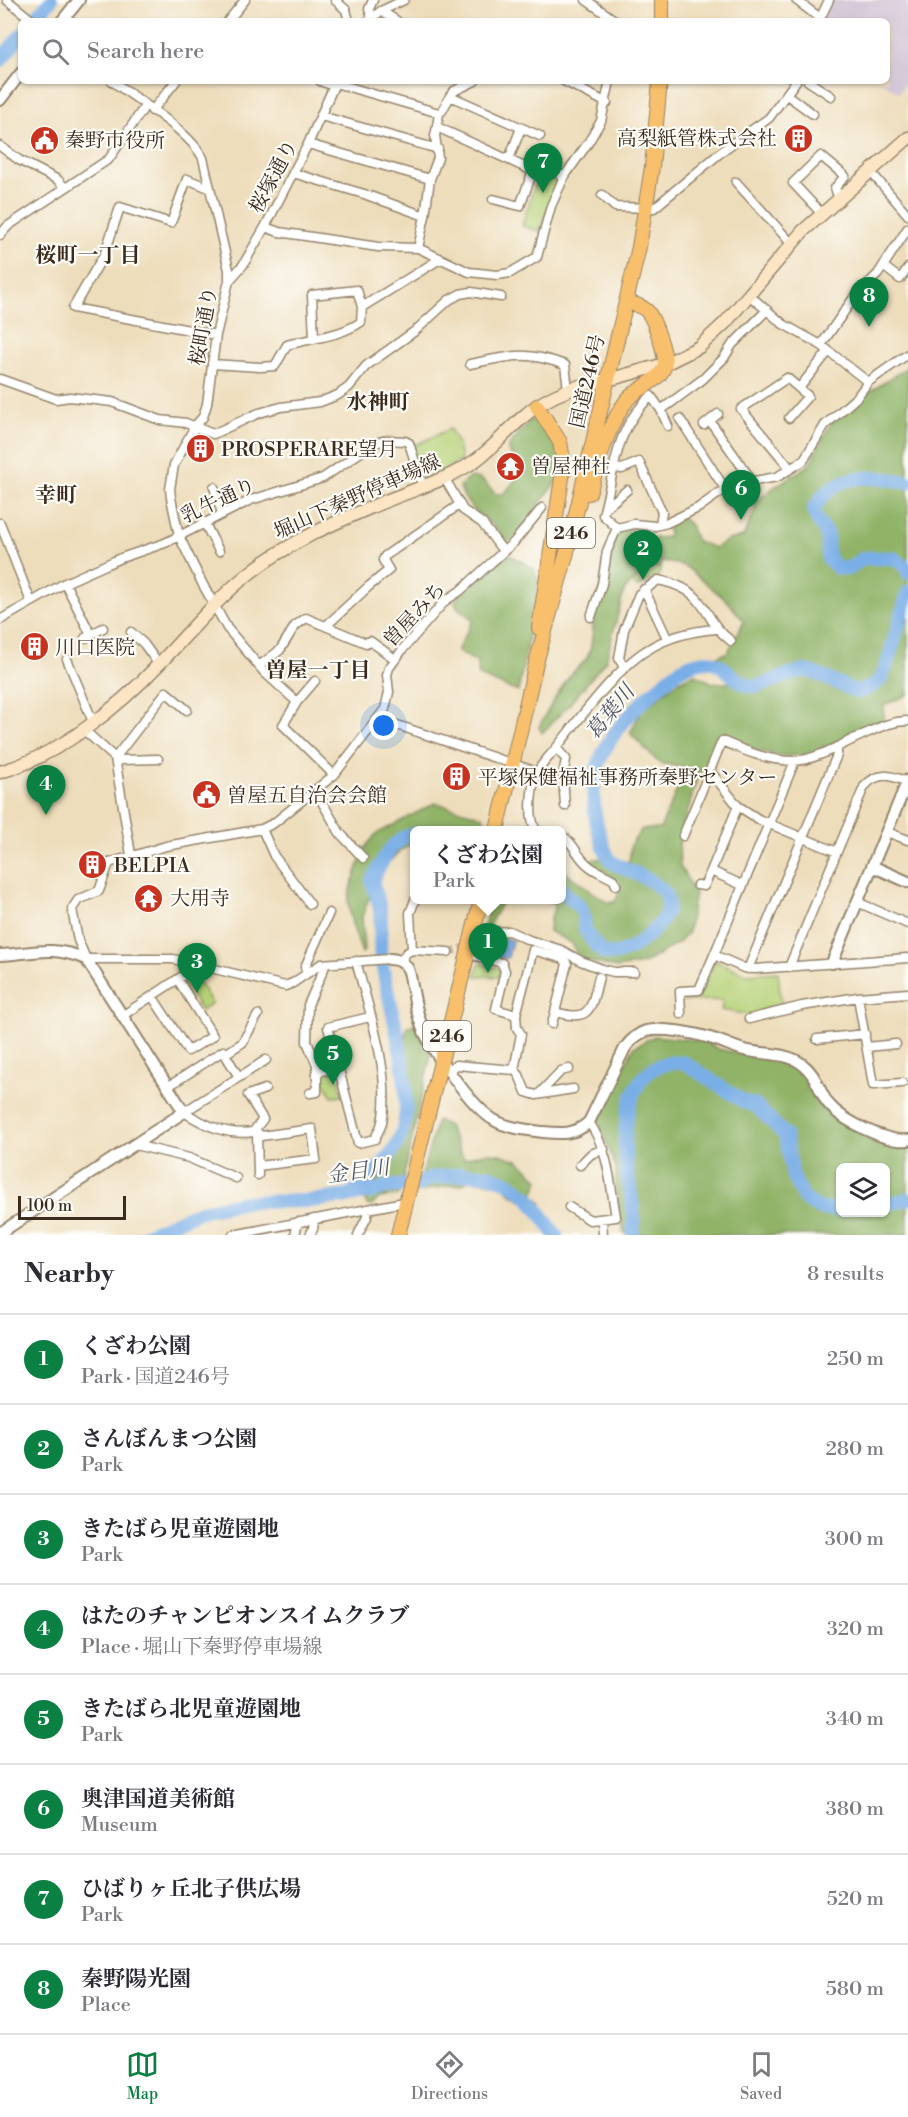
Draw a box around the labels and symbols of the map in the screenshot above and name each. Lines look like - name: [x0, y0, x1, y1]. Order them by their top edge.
- building icon: 高梨紙管株式会社: [782, 122, 814, 154]
- public building icon: 秦野市役所: [28, 124, 60, 156]
- place label: 高梨紙管株式会社: [617, 127, 777, 152]
- place label: 秦野市役所: [65, 129, 165, 154]
- street label: 桜塚通り: [245, 136, 304, 218]
- pin: 7: [524, 144, 562, 193]
- district label: 桜町一丁目: [36, 243, 141, 269]
- pin: 8: [850, 278, 888, 327]
- street label: 桜町通り: [185, 285, 224, 368]
- street label: 国道246号: [566, 332, 611, 431]
- district label: 水神町: [347, 390, 410, 416]
- building icon: PROSPERARE望月: [184, 433, 216, 465]
- place label: PROSPERARE望月: [221, 438, 398, 463]
- street label: 堀山下秦野停車場線: [270, 449, 445, 545]
- temple icon: 曽屋神社: [494, 450, 526, 482]
- place label: 曽屋神社: [531, 455, 611, 480]
- pin: 6: [722, 470, 760, 520]
- street label: 乳牛通り: [177, 473, 260, 530]
- district label: 幸町: [35, 483, 77, 509]
- road number: 246: [547, 518, 595, 548]
- pin: 2: [624, 530, 662, 580]
- street label: 曽屋みち: [379, 577, 452, 653]
- building icon: 川口医院: [18, 631, 50, 663]
- place label: 川口医院: [55, 636, 135, 661]
- district label: 曽屋一丁目: [266, 658, 371, 684]
- water label: 葛葉川: [581, 678, 642, 745]
- your location: [369, 711, 398, 740]
- building icon: 平塚保健福祉事務所秦野センター: [441, 761, 473, 793]
- pin: 4: [26, 766, 66, 815]
- place label: 平塚保健福祉事務所秦野センター: [478, 766, 777, 791]
- public building icon: 曽屋五自治会会館: [190, 779, 222, 811]
- place label: 曽屋五自治会会館: [227, 784, 387, 809]
- building icon: BELPIA: [77, 849, 109, 881]
- place label: BELPIA: [113, 854, 191, 879]
- temple icon: 大用寺: [133, 882, 165, 914]
- place label: 大用寺: [170, 887, 230, 912]
- pin: 1: [468, 924, 508, 973]
- pin: 3: [178, 944, 216, 993]
- road number: 246: [423, 1021, 471, 1051]
- pin: 5: [314, 1036, 352, 1085]
- water label: 金目川: [325, 1154, 393, 1189]
- scale bar: [18, 1193, 126, 1220]

